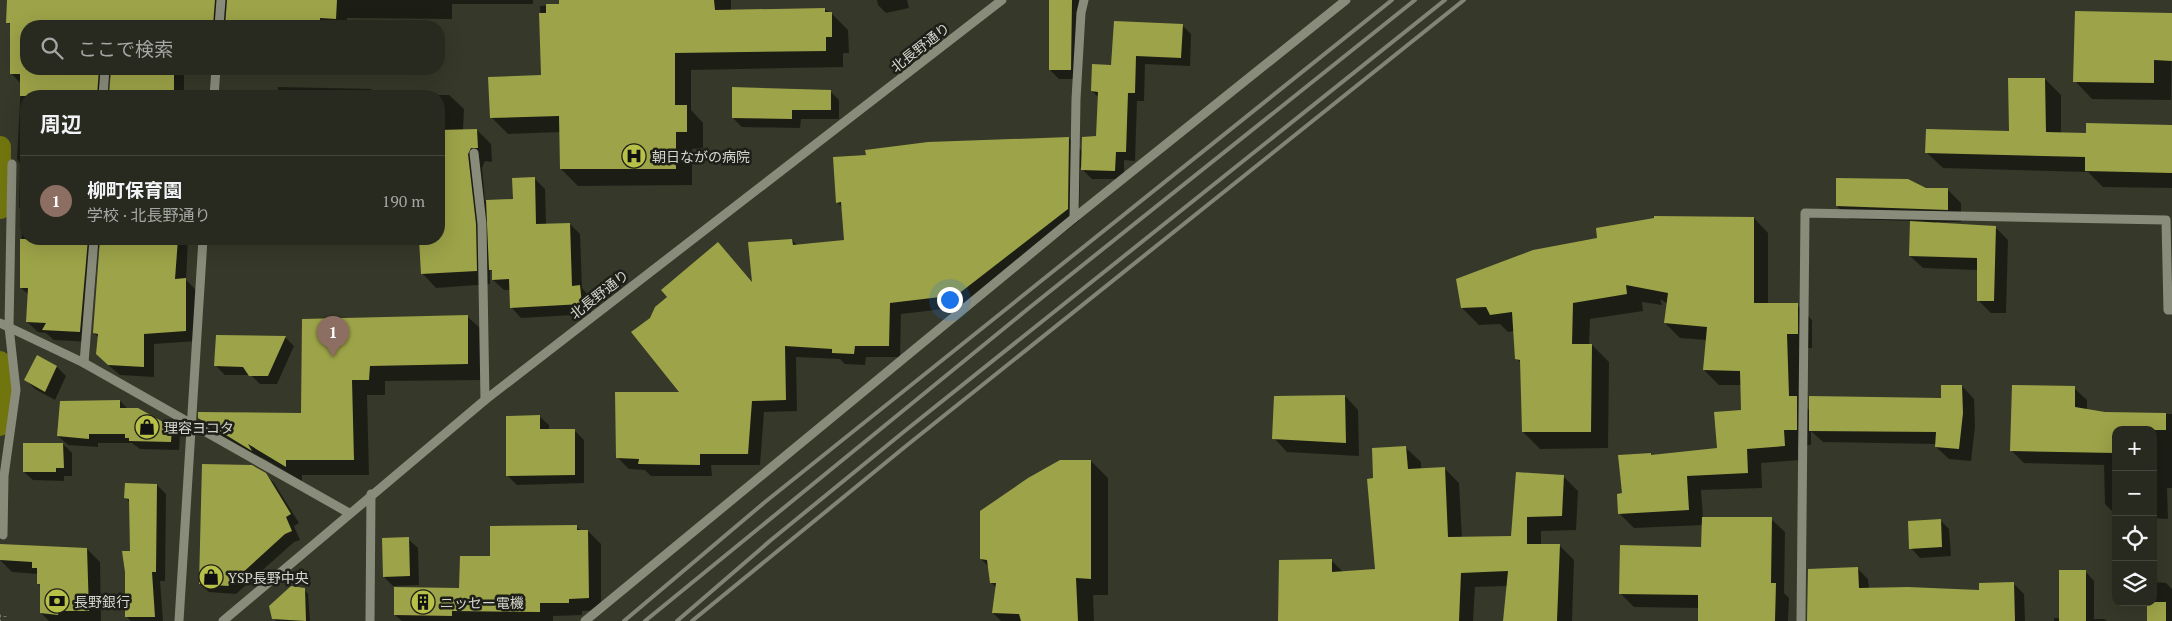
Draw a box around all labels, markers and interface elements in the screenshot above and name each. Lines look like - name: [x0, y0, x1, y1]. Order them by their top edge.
- street label: 北長野通り: [887, 18, 953, 76]
- search box: [20, 20, 445, 75]
- icon: search: [38, 34, 66, 62]
- text: ここで検索: [78, 36, 173, 61]
- text: 周辺: [40, 110, 82, 138]
- hospital icon: 朝日ながの病院: [621, 143, 647, 169]
- place label: 朝日ながの病院: [652, 147, 750, 166]
- text: 柳町保育園: [87, 177, 182, 202]
- text: 1: [51, 190, 61, 212]
- text: 190 m: [382, 190, 425, 212]
- text: 学校 · 北長野通り: [87, 204, 211, 226]
- street label: 北長野通り: [566, 265, 632, 323]
- your location: [937, 287, 963, 313]
- pin: 1: [317, 316, 349, 357]
- shop icon: 理容ヨコタ: [134, 414, 160, 440]
- place label: 理容ヨコタ: [164, 418, 234, 437]
- map controls: [2112, 426, 2157, 606]
- button: +: [2112, 426, 2157, 471]
- button: −: [2112, 471, 2157, 516]
- button: locate: [2112, 516, 2157, 561]
- button: layers: [2112, 561, 2157, 606]
- shop icon: YSP長野中央: [198, 564, 224, 590]
- place label: YSP長野中央: [228, 568, 309, 587]
- bank icon: 長野銀行: [44, 588, 70, 614]
- building icon: ニッセー電機: [410, 589, 436, 615]
- place label: 長野銀行: [74, 592, 130, 611]
- place label: ニッセー電機: [440, 593, 524, 612]

